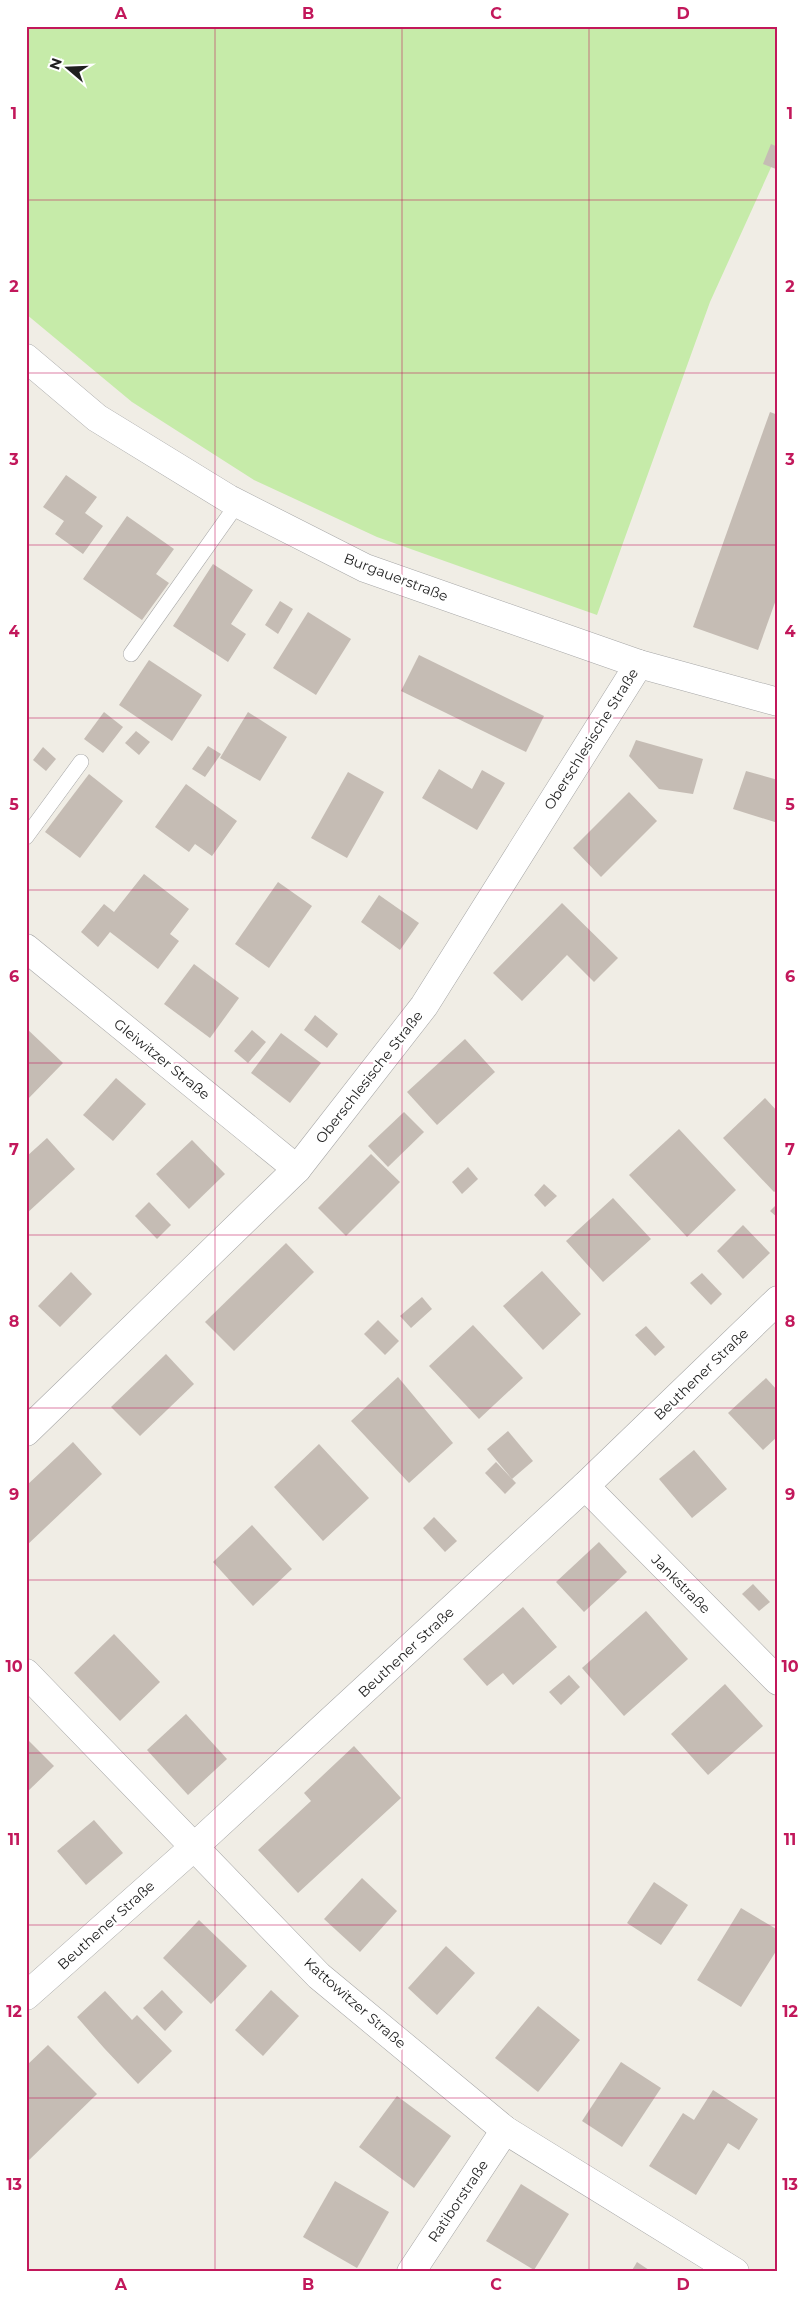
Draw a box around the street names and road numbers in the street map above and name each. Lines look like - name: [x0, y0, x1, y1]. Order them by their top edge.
- street label: Burgauerstraße: [341, 549, 451, 605]
- street label: Oberschlesische Straße: [540, 665, 642, 813]
- street label: Oberschlesische Straße: [311, 1007, 427, 1147]
- street label: Gleiwitzer Straße: [110, 1015, 214, 1103]
- street label: Beuthener Straße: [650, 1324, 752, 1424]
- street label: Jankstraße: [647, 1550, 714, 1617]
- street label: Beuthener Straße: [354, 1603, 458, 1701]
- street label: Beuthener Straße: [54, 1877, 158, 1973]
- street label: Kattowitzer Straße: [300, 1954, 410, 2052]
- street label: Ratiborstraße: [424, 2156, 492, 2246]

